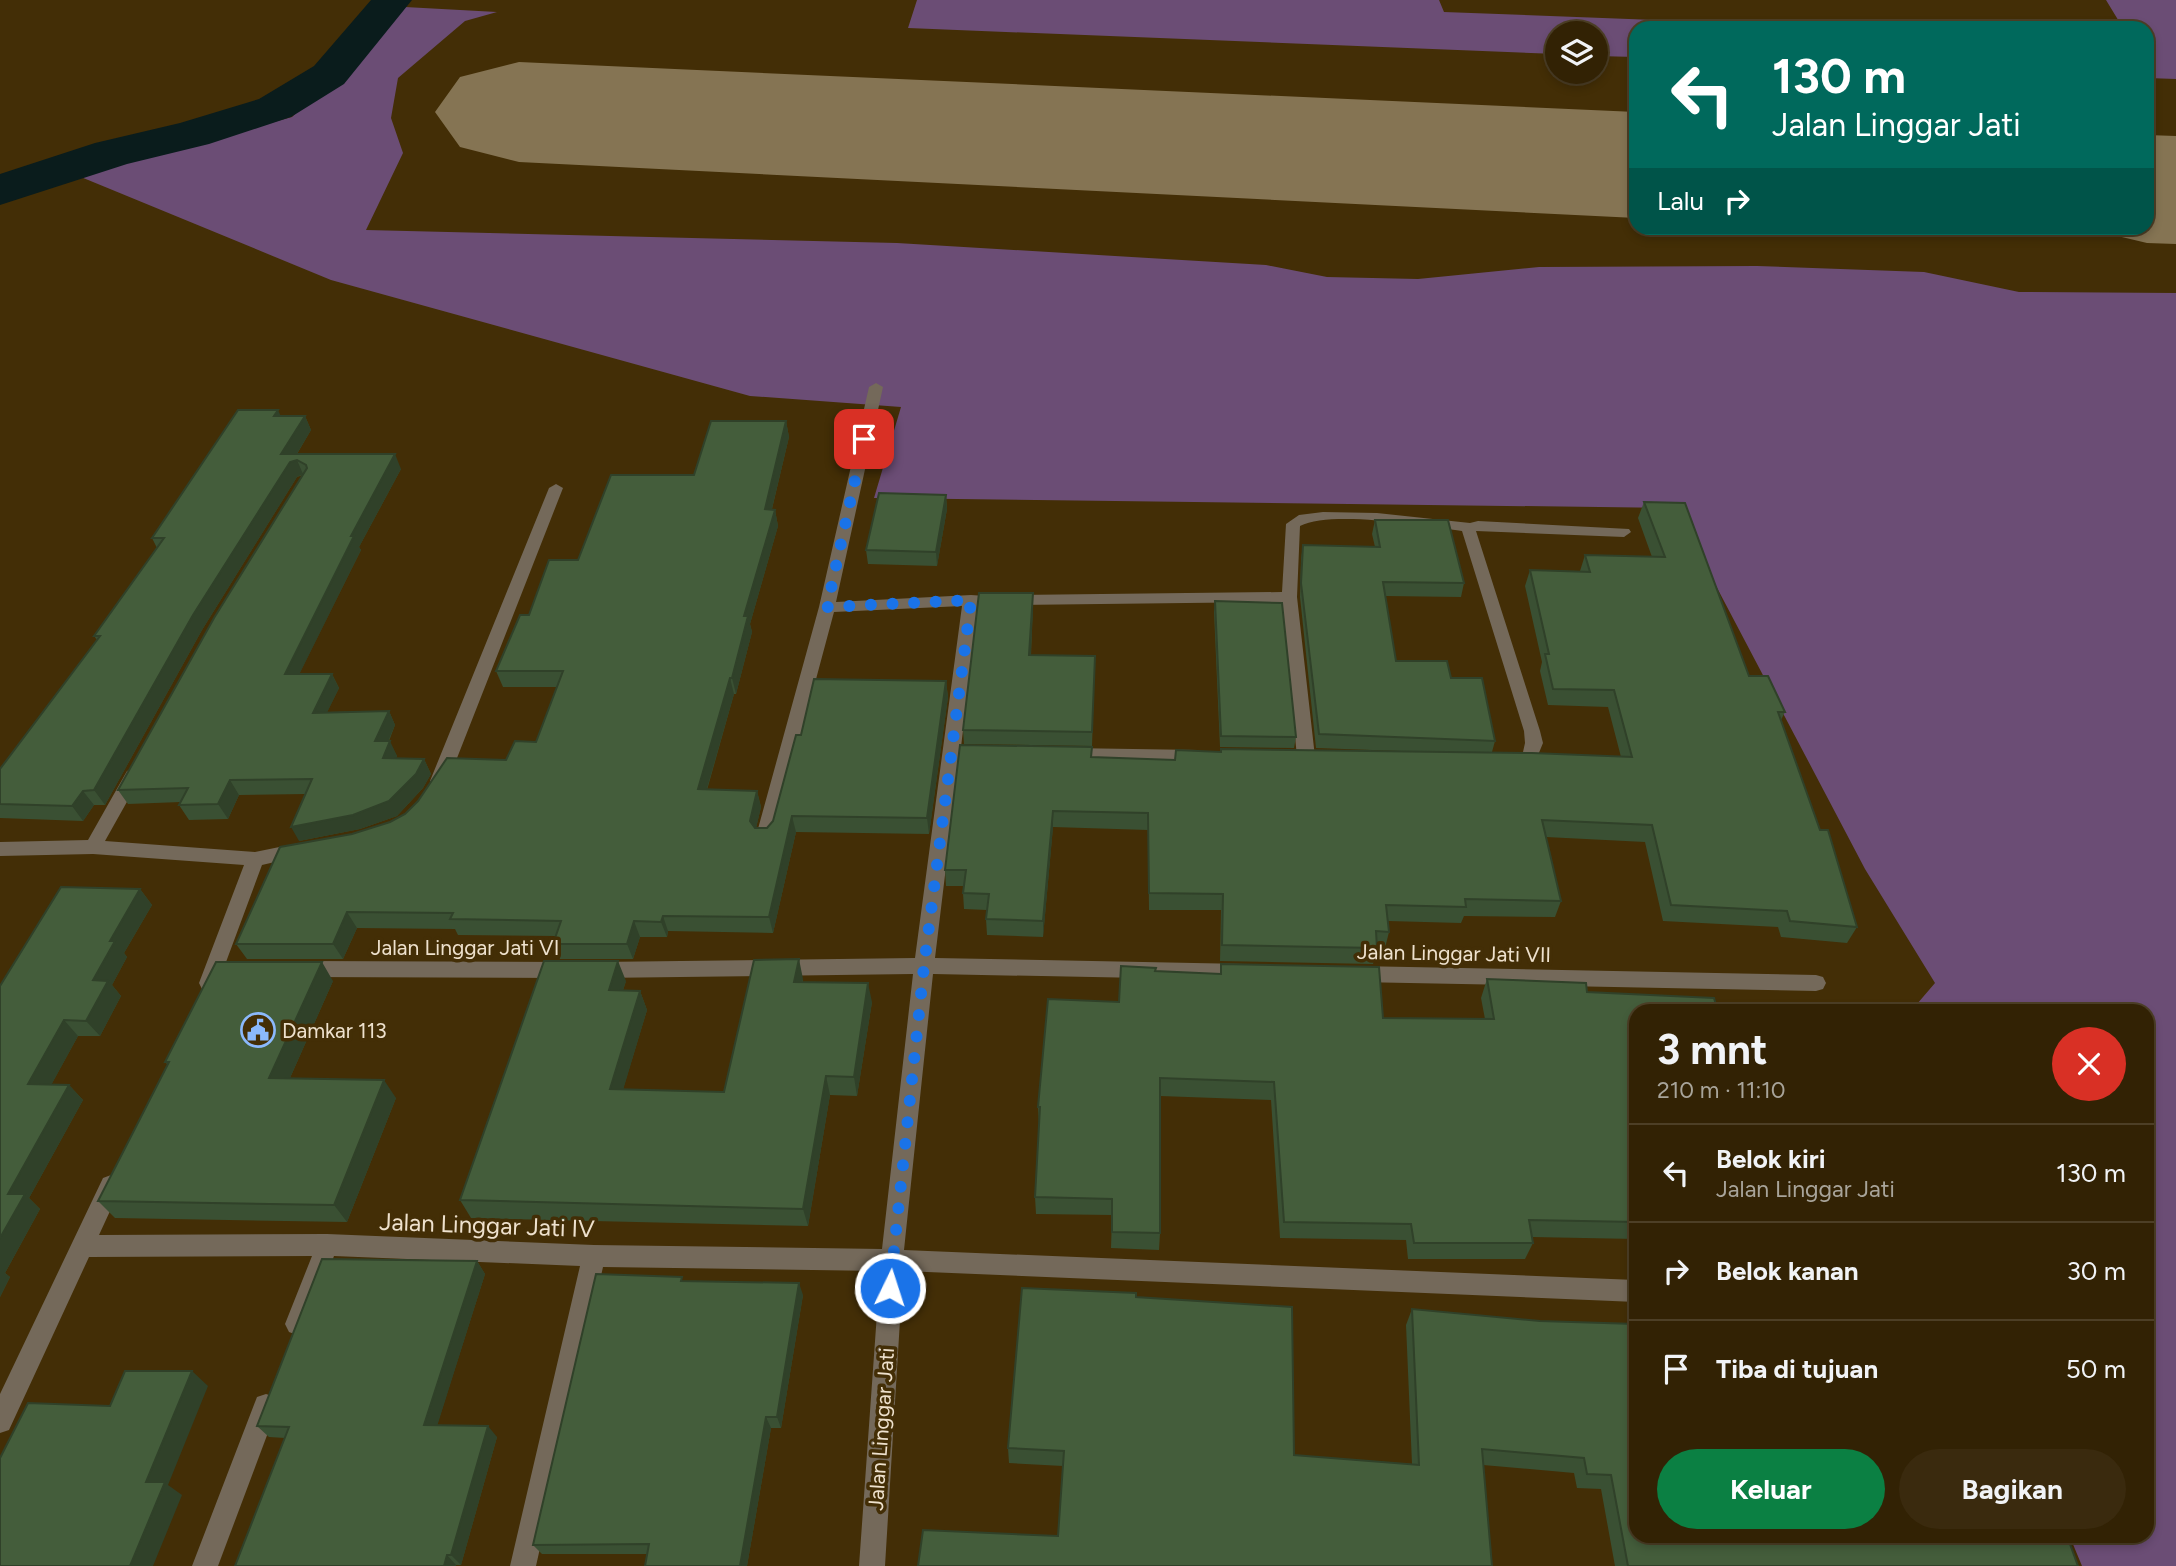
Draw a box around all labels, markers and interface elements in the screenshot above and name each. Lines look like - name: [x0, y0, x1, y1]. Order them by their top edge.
- map controls: [1545, 21, 1608, 84]
- button: layers: [1545, 21, 1608, 84]
- text: 130 m: [1772, 46, 1906, 105]
- icon: left: [1657, 49, 1748, 140]
- text: Jalan Linggar Jati: [1772, 106, 2021, 144]
- icon: right: [1718, 182, 1756, 220]
- text: Lalu: [1657, 185, 1704, 217]
- pin: [834, 409, 894, 469]
- icon: arrive: [845, 420, 883, 458]
- street label: Jalan Linggar Jati VI: [371, 935, 559, 960]
- street label: Jalan Linggar Jati VII: [1357, 939, 1551, 967]
- public building icon: Damkar 113: [239, 1011, 277, 1049]
- place label: Damkar 113: [282, 1018, 387, 1043]
- text: 3 mnt: [1657, 1024, 1768, 1075]
- button: close: [2052, 1027, 2126, 1101]
- text: 210 m · 11:10: [1657, 1076, 1786, 1104]
- text: Belok kiri: [1716, 1143, 1825, 1175]
- icon: left: [1657, 1154, 1695, 1192]
- text: 130 m: [2056, 1157, 2126, 1189]
- text: Jalan Linggar Jati: [1716, 1175, 1895, 1203]
- street label: Jalan Linggar Jati IV: [379, 1207, 596, 1243]
- position arrow: [853, 1251, 927, 1325]
- icon: right: [1657, 1252, 1695, 1290]
- text: Belok kanan: [1716, 1255, 1859, 1287]
- text: 30 m: [2067, 1255, 2126, 1287]
- street label: Jalan Linggar Jati: [863, 1347, 899, 1511]
- icon: arrive: [1657, 1350, 1695, 1388]
- text: Tiba di tujuan: [1716, 1353, 1878, 1385]
- text: 50 m: [2066, 1353, 2126, 1385]
- button: Keluar: [1657, 1449, 1885, 1529]
- button: Bagikan: [1899, 1449, 2126, 1529]

